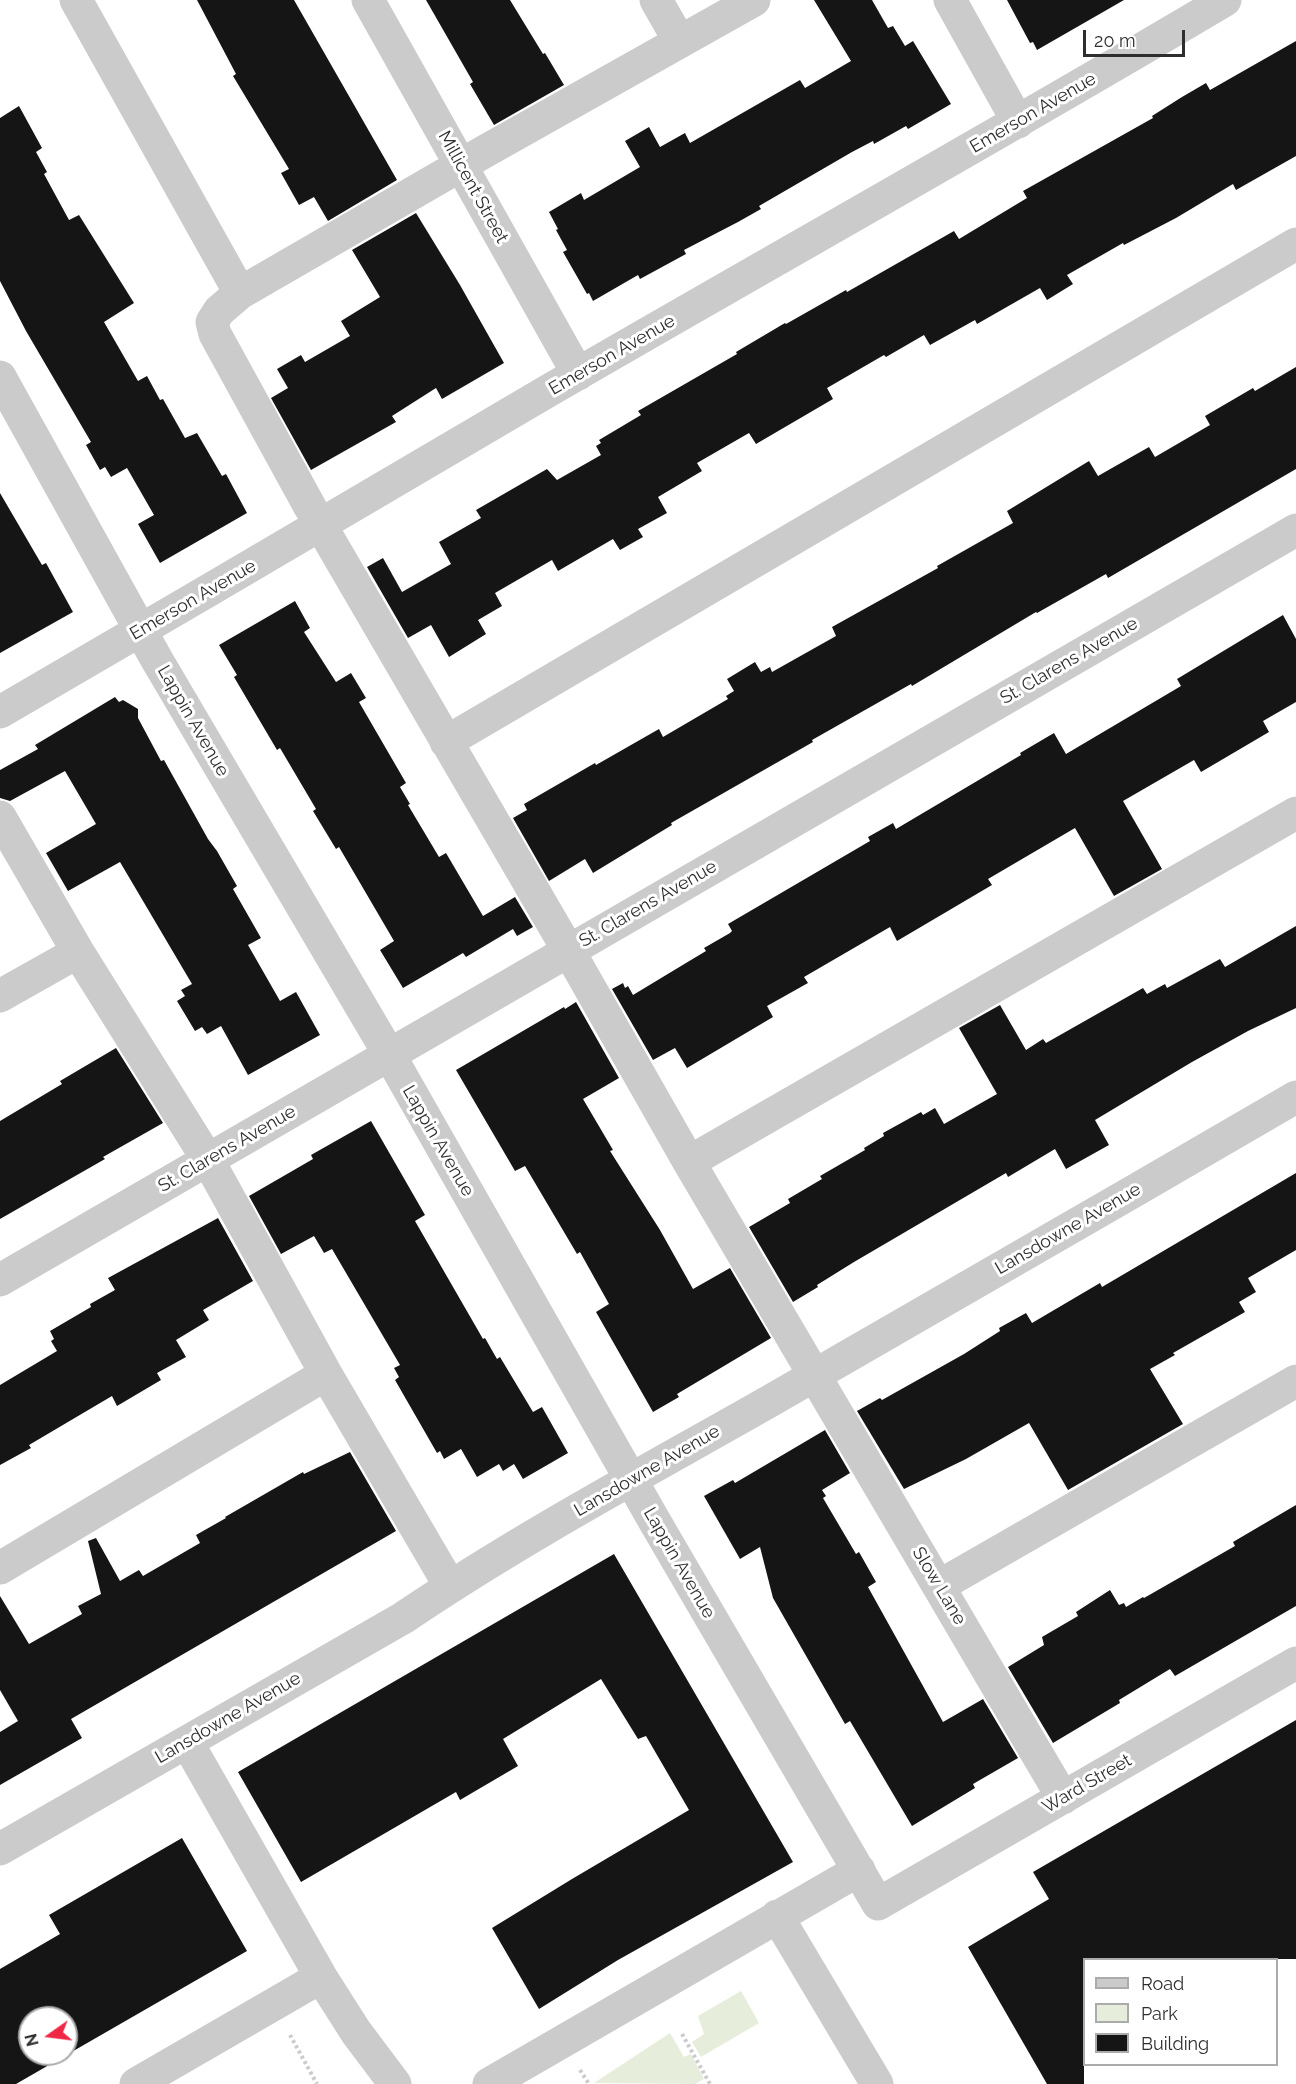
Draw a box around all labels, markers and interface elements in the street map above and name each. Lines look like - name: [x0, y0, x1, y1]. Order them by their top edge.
- scale bar: [1086, 18, 1188, 56]
- text: 20 m: [1094, 30, 1136, 51]
- street label: Emerson Avenue: [966, 68, 1100, 158]
- street label: Millicent Street: [433, 127, 513, 247]
- street label: Emerson Avenue: [545, 310, 679, 400]
- street label: Emerson Avenue: [126, 555, 260, 645]
- street label: St. Clarens Avenue: [996, 613, 1142, 709]
- street label: Lappin Avenue: [152, 662, 234, 780]
- street label: St. Clarens Avenue: [575, 856, 721, 952]
- street label: Lappin Avenue: [397, 1082, 479, 1200]
- street label: St. Clarens Avenue: [154, 1101, 300, 1197]
- street label: Lansdowne Avenue: [991, 1179, 1145, 1279]
- street label: Lansdowne Avenue: [570, 1421, 724, 1521]
- street label: Lappin Avenue: [638, 1504, 720, 1622]
- street label: Slow Lane: [907, 1543, 971, 1629]
- street label: Lansdowne Avenue: [151, 1668, 305, 1768]
- street label: Ward Street: [1039, 1750, 1135, 1818]
- legend: [1083, 1958, 1278, 2066]
- text: Road: [1141, 1973, 1184, 1994]
- text: Park: [1141, 2003, 1178, 2024]
- north arrow: [18, 2006, 78, 2066]
- text: N: [21, 2032, 43, 2048]
- text: Building: [1141, 2033, 1209, 2054]

